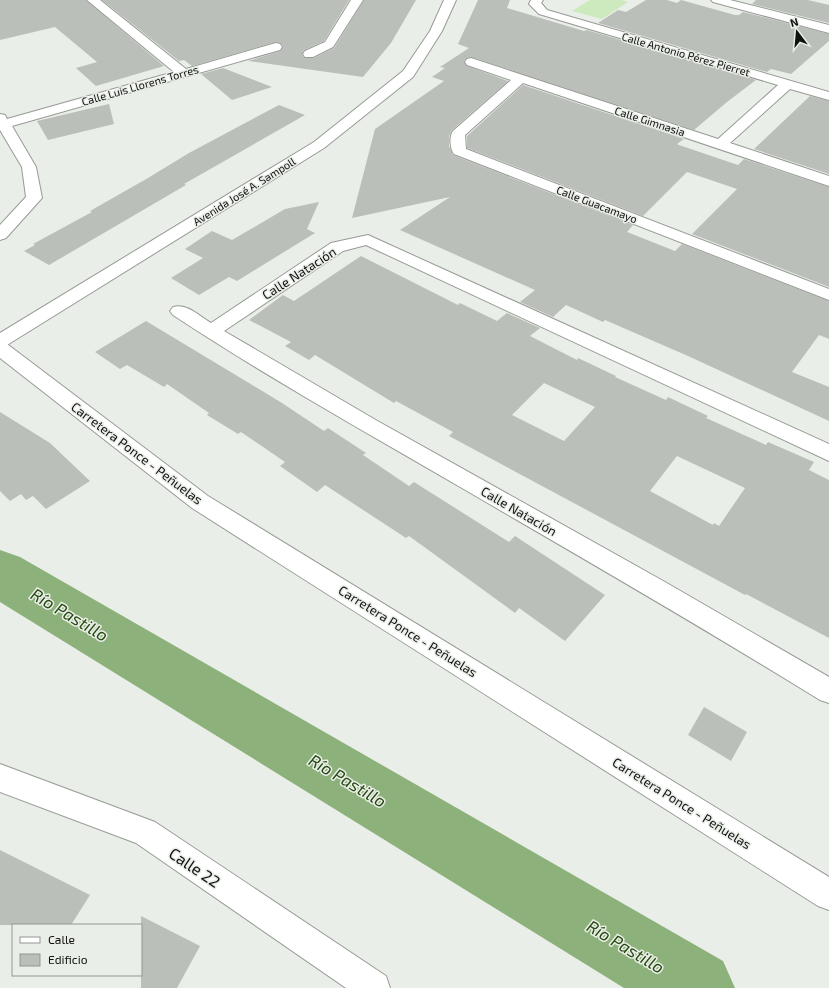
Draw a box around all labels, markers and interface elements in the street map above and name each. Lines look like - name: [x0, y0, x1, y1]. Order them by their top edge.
- north arrow: [777, 12, 817, 52]
- text: N: [788, 15, 800, 29]
- street label: Calle Antonio Pérez Pierret: [620, 29, 752, 79]
- street label: Calle Luis Llorens Torres: [80, 62, 200, 108]
- street label: Calle Gimnasia: [613, 103, 687, 139]
- street label: Avenida José A. Sampoll: [190, 154, 298, 228]
- street label: Calle Guacamayo: [555, 183, 639, 225]
- street label: Calle Natación: [259, 243, 339, 303]
- street label: Carretera Ponce - Peñuelas: [68, 398, 206, 508]
- street label: Calle Natación: [478, 483, 560, 539]
- street label: Carretera Ponce - Peñuelas: [336, 582, 480, 680]
- water label: Río Pastillo: [28, 583, 112, 645]
- water label: Río Pastillo: [306, 749, 390, 811]
- street label: Carretera Ponce - Peñuelas: [610, 754, 754, 852]
- street label: Calle 22: [166, 843, 224, 891]
- water label: Río Pastillo: [584, 915, 668, 977]
- legend: [12, 924, 142, 976]
- text: Calle: [48, 932, 75, 946]
- text: Edificio: [48, 952, 88, 966]

